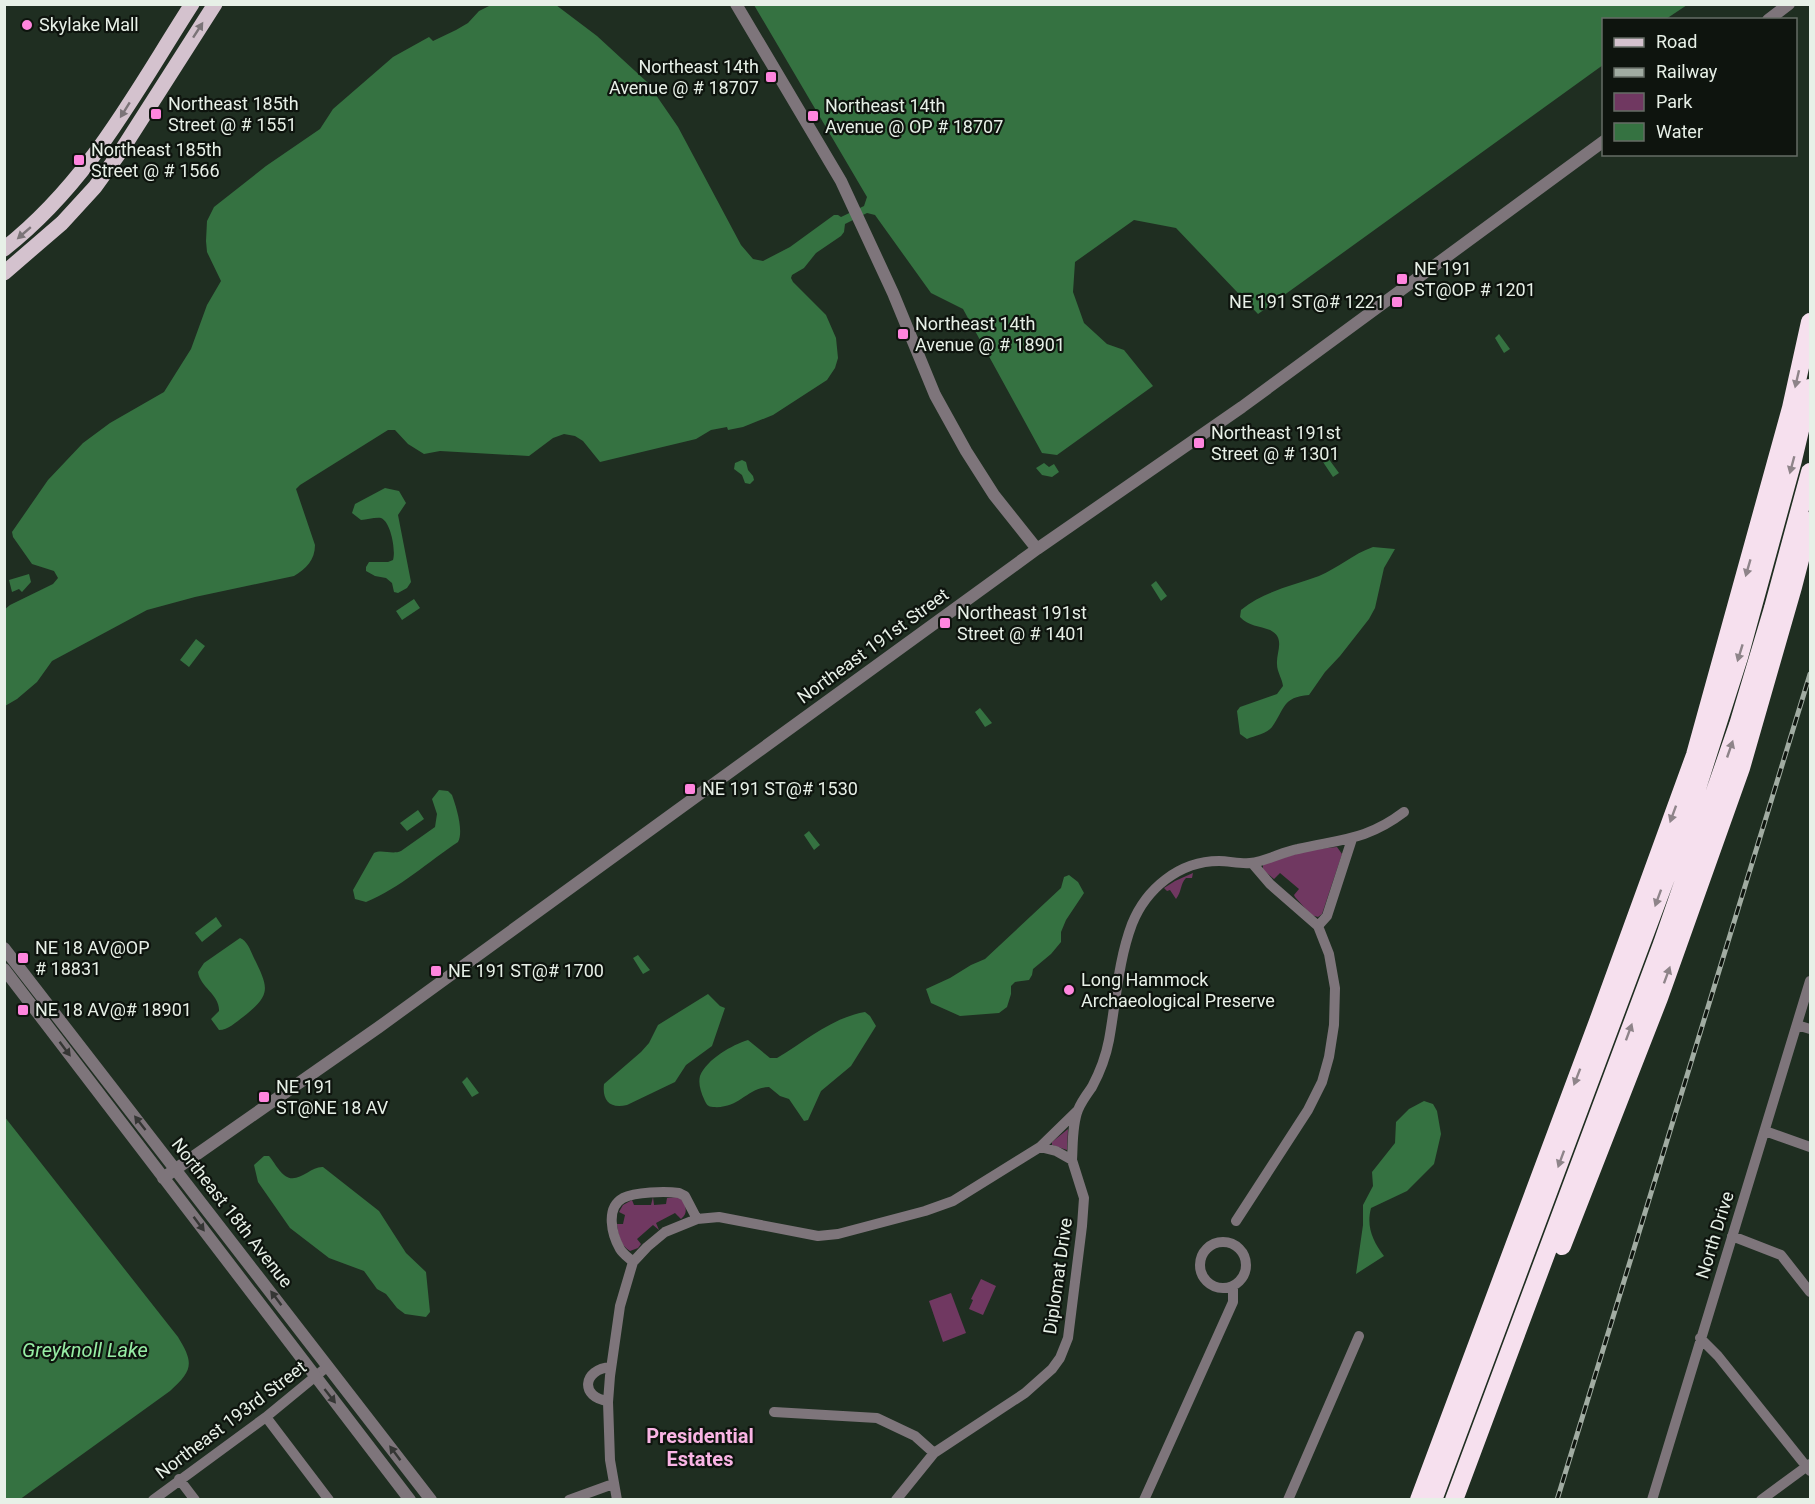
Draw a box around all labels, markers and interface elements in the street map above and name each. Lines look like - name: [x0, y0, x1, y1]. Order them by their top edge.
- place label: Skylake Mall: [39, 14, 139, 35]
- marker: Skylake Mall: [20, 18, 34, 32]
- legend: [1602, 18, 1797, 156]
- one-way arrow: [193, 22, 204, 38]
- text: Road: [1656, 31, 1697, 52]
- place label: Northeast 14th Avenue @ # 18707: [609, 56, 759, 98]
- text: Railway: [1656, 61, 1718, 82]
- marker: Northeast 14th Avenue @ # 18707: [764, 70, 778, 84]
- text: Park: [1656, 91, 1693, 112]
- place label: Northeast 185th Street @ # 1551: [168, 93, 299, 135]
- place label: Northeast 14th Avenue @ OP # 18707: [825, 95, 1003, 137]
- one-way arrow: [120, 102, 131, 118]
- marker: Northeast 185th Street @ # 1551: [149, 107, 163, 121]
- marker: Northeast 14th Avenue @ OP # 18707: [806, 109, 820, 123]
- text: Water: [1656, 121, 1703, 142]
- place label: Northeast 185th Street @ # 1566: [91, 139, 222, 181]
- marker: Northeast 185th Street @ # 1566: [72, 153, 86, 167]
- one-way arrow: [17, 226, 32, 239]
- place label: NE 191 ST@OP # 1201: [1414, 258, 1536, 300]
- marker: NE 191 ST@OP # 1201: [1395, 272, 1409, 286]
- place label: NE 191 ST@# 1221: [1229, 291, 1385, 312]
- marker: NE 191 ST@# 1221: [1390, 295, 1404, 309]
- place label: Northeast 14th Avenue @ # 18901: [915, 313, 1065, 355]
- marker: Northeast 14th Avenue @ # 18901: [896, 327, 910, 341]
- one-way arrow: [1792, 370, 1802, 388]
- place label: Northeast 191st Street @ # 1301: [1211, 422, 1341, 464]
- marker: Northeast 191st Street @ # 1301: [1192, 436, 1206, 450]
- one-way arrow: [1787, 456, 1796, 474]
- one-way arrow: [1743, 559, 1752, 577]
- street label: Northeast 191st Street: [793, 584, 953, 708]
- place label: Northeast 191st Street @ # 1401: [957, 602, 1087, 644]
- marker: Northeast 191st Street @ # 1401: [938, 616, 952, 630]
- one-way arrow: [1735, 644, 1744, 662]
- one-way arrow: [1725, 740, 1735, 758]
- place label: NE 191 ST@# 1530: [702, 778, 858, 799]
- marker: NE 191 ST@# 1530: [683, 782, 697, 796]
- one-way arrow: [1668, 806, 1678, 824]
- one-way arrow: [1653, 889, 1663, 907]
- place label: NE 18 AV@OP # 18831: [35, 937, 150, 979]
- marker: NE 18 AV@OP # 18831: [16, 951, 30, 965]
- place label: NE 191 ST@# 1700: [448, 960, 604, 981]
- marker: NE 191 ST@# 1700: [429, 964, 443, 978]
- one-way arrow: [1662, 966, 1672, 984]
- place label: Long Hammock Archaeological Preserve: [1081, 969, 1275, 1011]
- marker: Long Hammock Archaeological Preserve: [1062, 983, 1076, 997]
- place label: NE 18 AV@# 18901: [35, 999, 192, 1020]
- marker: NE 18 AV@# 18901: [16, 1003, 30, 1017]
- one-way arrow: [1625, 1023, 1635, 1041]
- one-way arrow: [59, 1041, 72, 1057]
- one-way arrow: [1572, 1068, 1582, 1086]
- place label: NE 191 ST@NE 18 AV: [276, 1076, 389, 1118]
- marker: NE 191 ST@NE 18 AV: [257, 1090, 271, 1104]
- one-way arrow: [133, 1115, 146, 1131]
- street label: Northeast 18th Avenue: [168, 1134, 297, 1292]
- one-way arrow: [1556, 1150, 1565, 1168]
- street label: North Drive: [1691, 1189, 1738, 1281]
- one-way arrow: [193, 1216, 205, 1232]
- street label: Diplomat Drive: [1039, 1216, 1076, 1335]
- one-way arrow: [271, 1291, 283, 1306]
- water label: Greyknoll Lake: [22, 1338, 148, 1362]
- street label: Northeast 193rd Street: [151, 1356, 310, 1483]
- one-way arrow: [324, 1388, 337, 1404]
- district label: Presidential Estates: [646, 1424, 754, 1471]
- one-way arrow: [389, 1446, 401, 1462]

